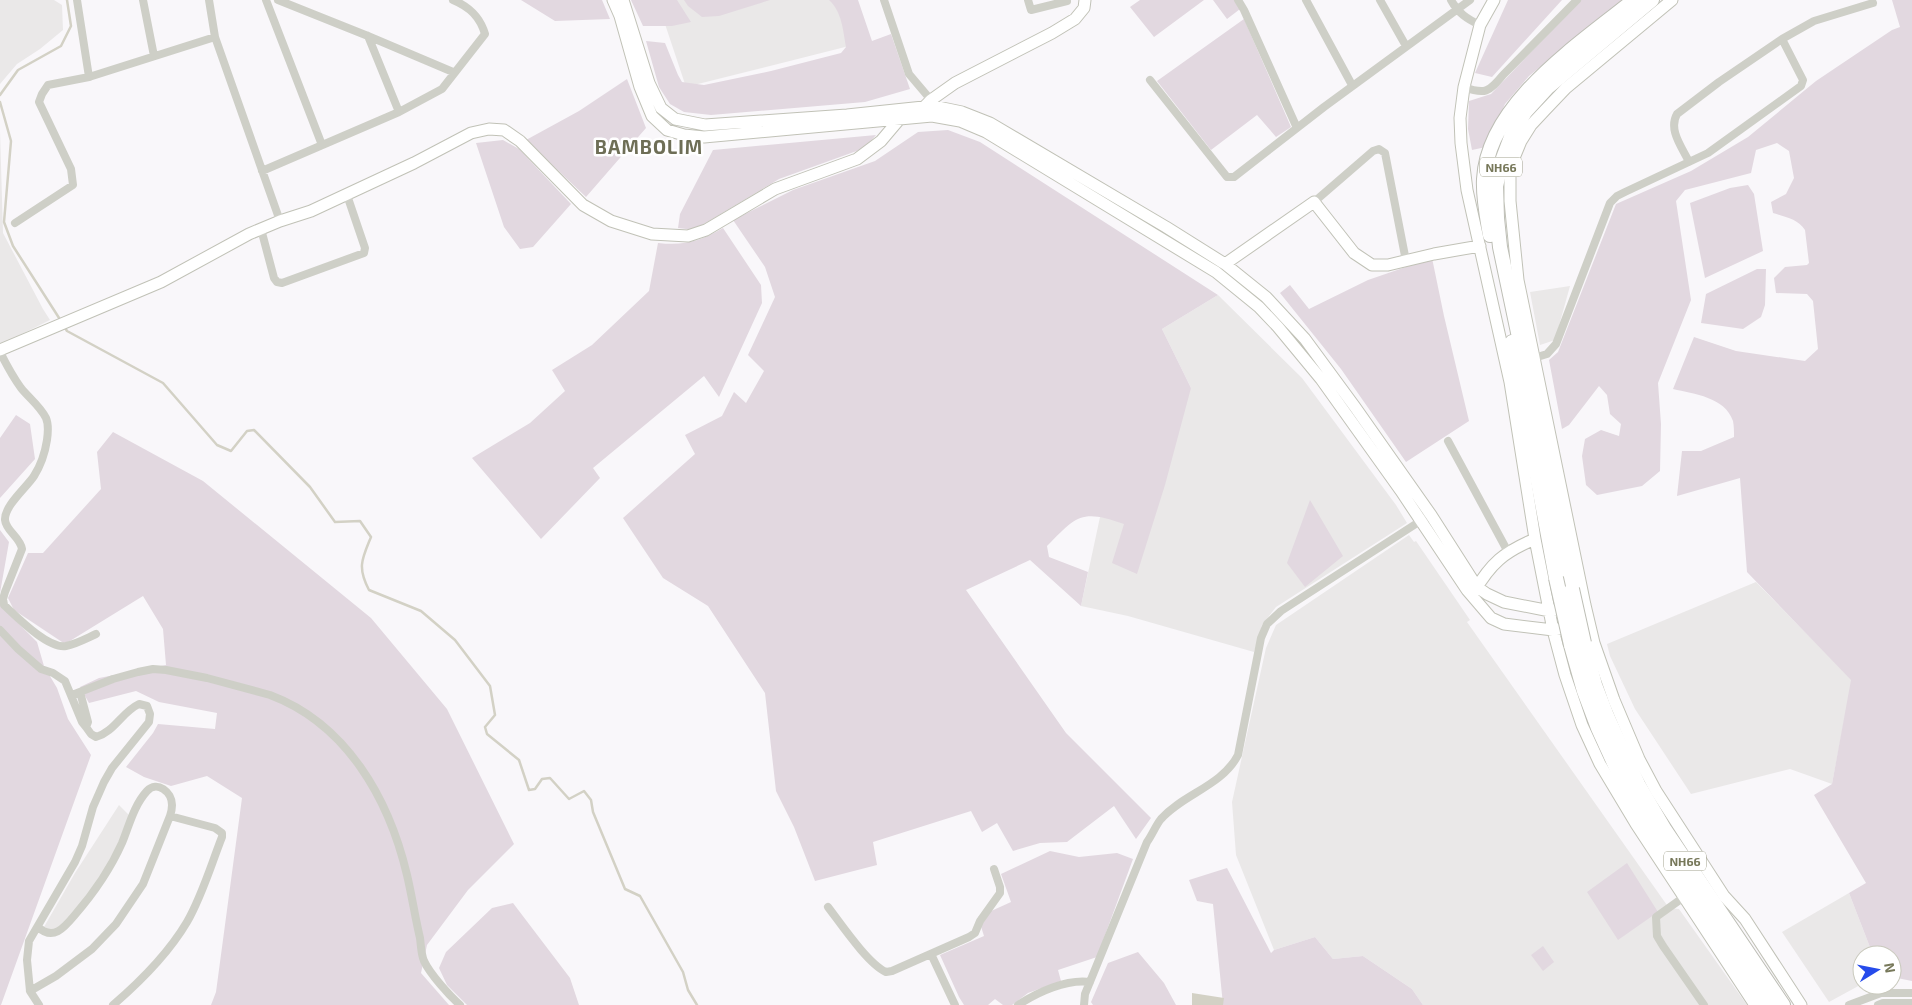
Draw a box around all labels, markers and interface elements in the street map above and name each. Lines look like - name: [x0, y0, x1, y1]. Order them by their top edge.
- district label: BAMBOLIM: [595, 135, 703, 158]
- road number: NH66: [1480, 158, 1522, 176]
- road number: NH66: [1664, 851, 1706, 870]
- north arrow: [1852, 945, 1902, 995]
- text: N: [1881, 961, 1900, 974]

